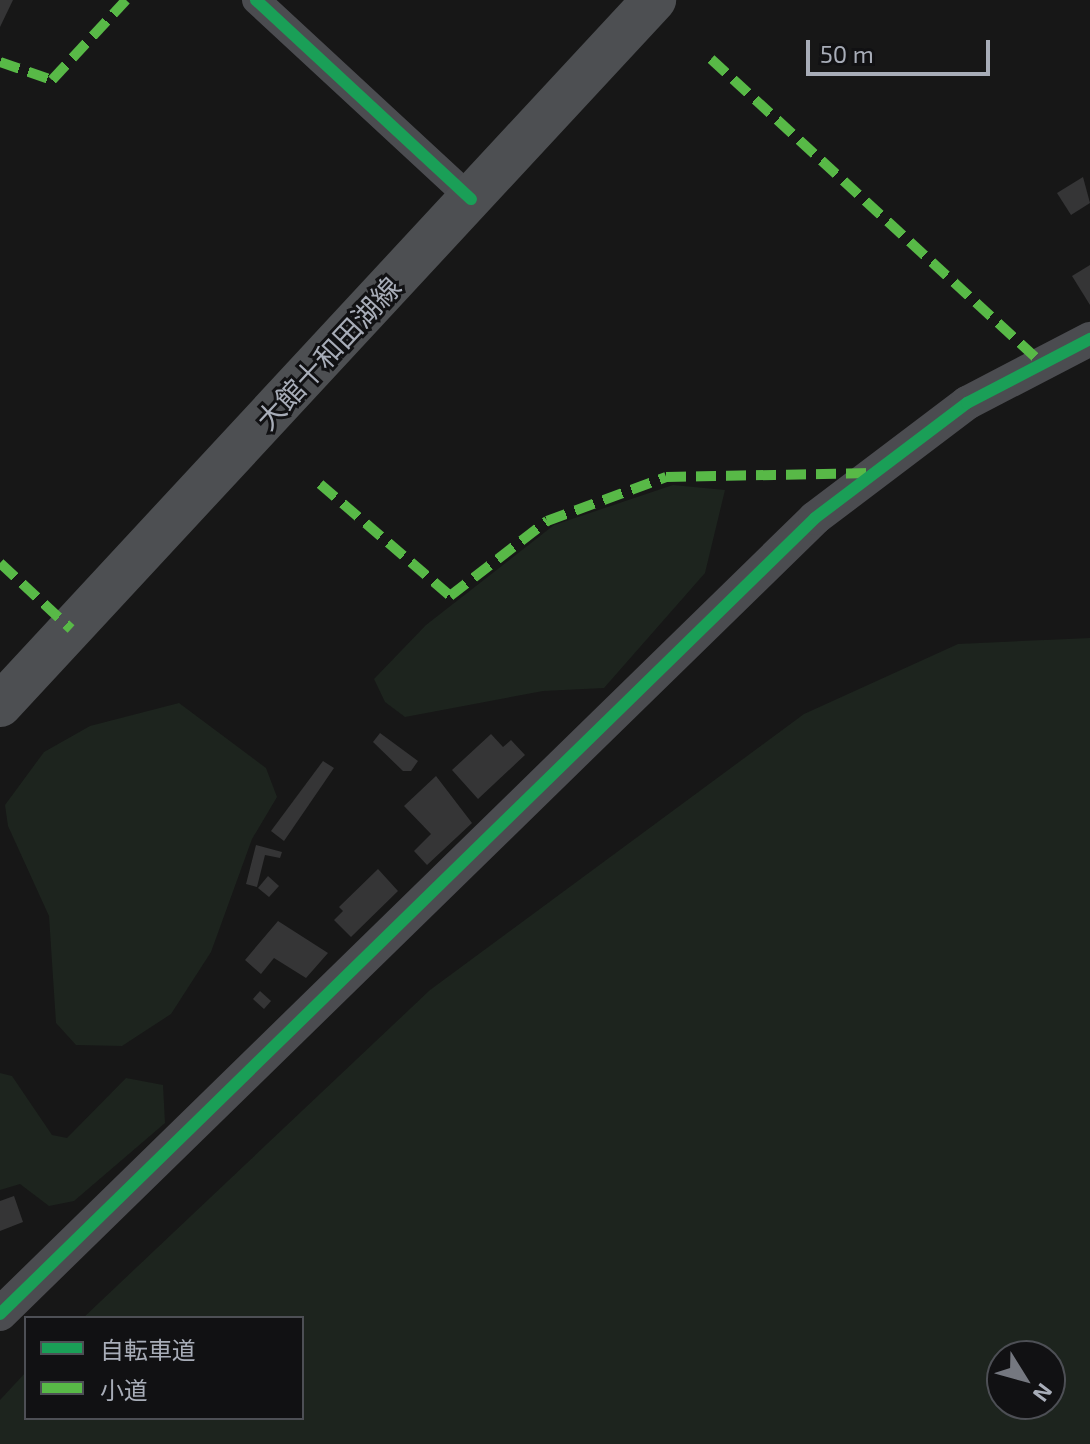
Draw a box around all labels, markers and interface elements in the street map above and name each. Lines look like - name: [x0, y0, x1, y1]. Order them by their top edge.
- scale bar: [810, 24, 994, 74]
- text: 50 m: [820, 39, 874, 68]
- street label: 大館十和田湖線: [249, 270, 407, 436]
- legend: [24, 1316, 304, 1420]
- text: 自転車道: [100, 1335, 196, 1364]
- north arrow: [986, 1340, 1066, 1420]
- text: 小道: [100, 1375, 148, 1404]
- text: N: [1028, 1379, 1059, 1407]

